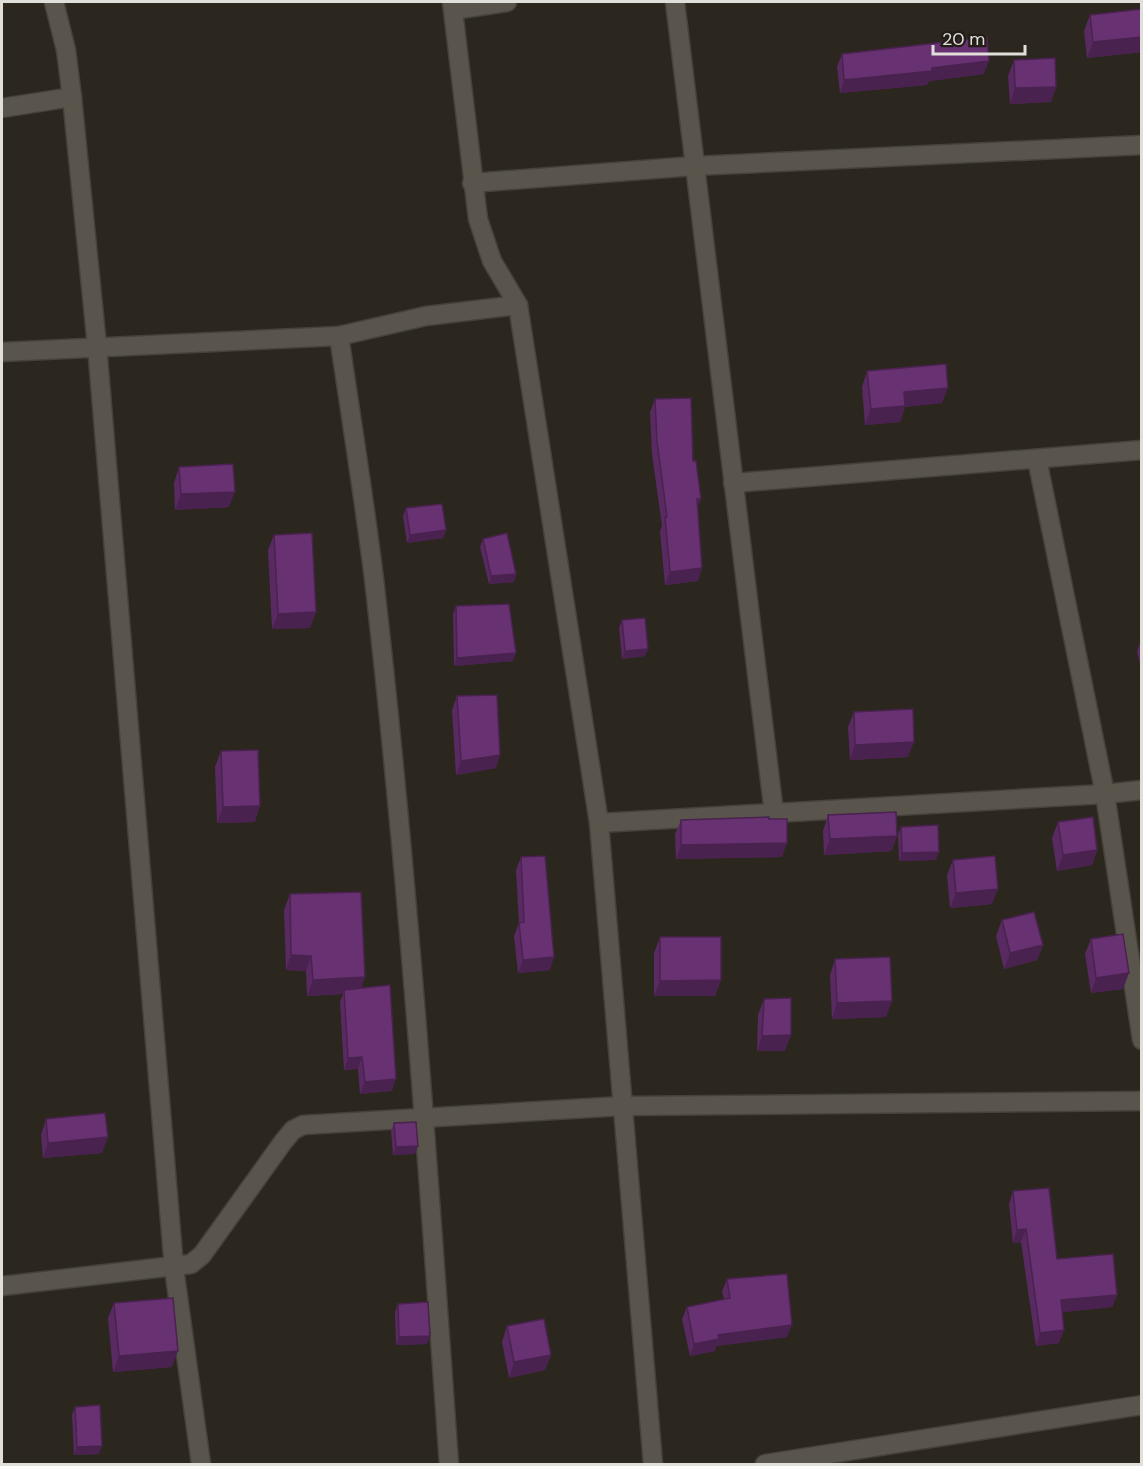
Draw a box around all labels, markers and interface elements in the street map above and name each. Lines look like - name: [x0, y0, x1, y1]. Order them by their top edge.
- scale bar: [933, 18, 1024, 56]
- text: 20 m: [942, 27, 985, 51]

